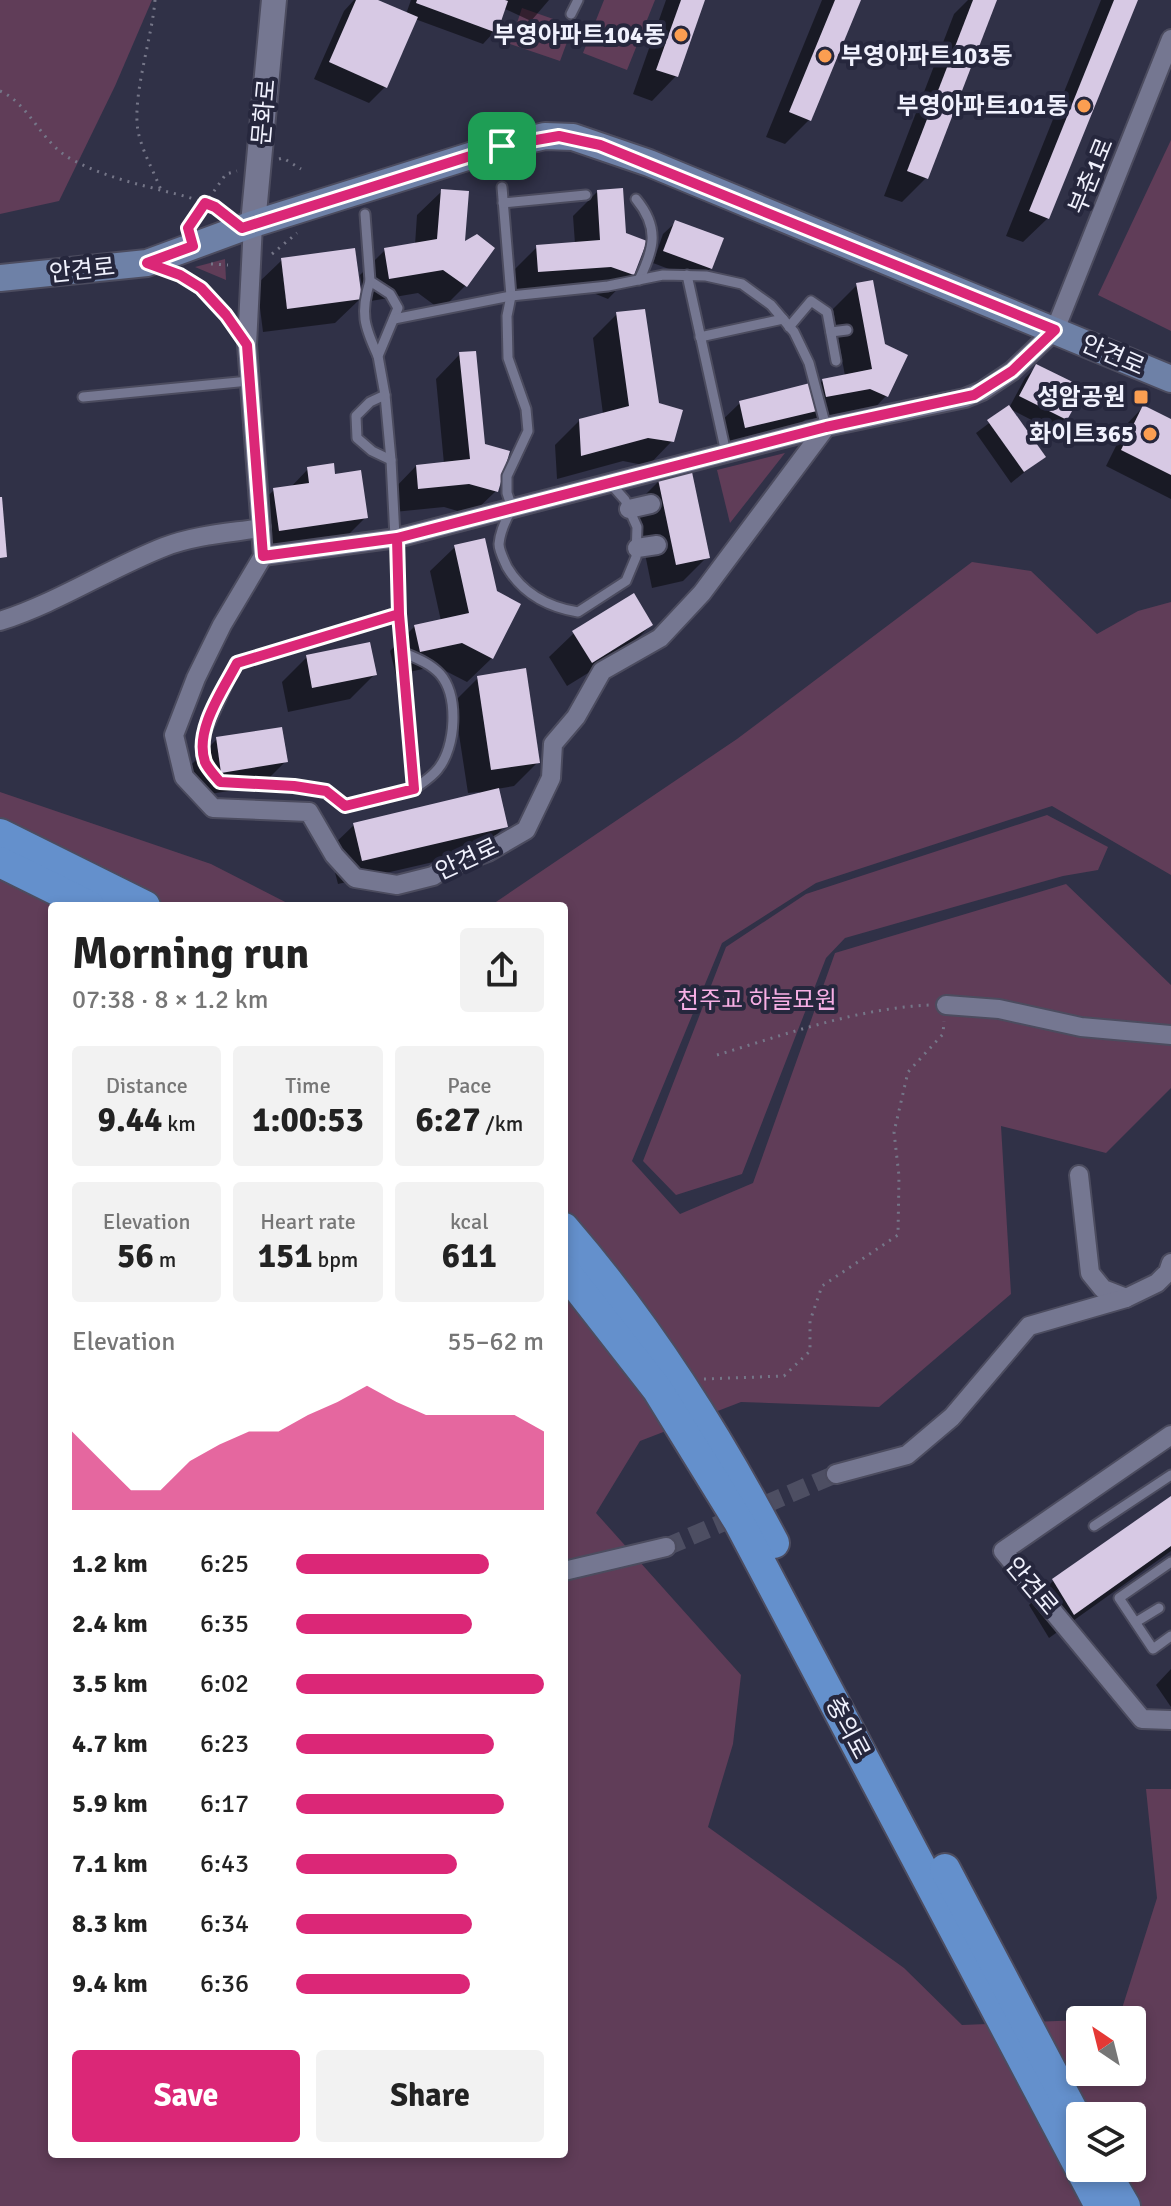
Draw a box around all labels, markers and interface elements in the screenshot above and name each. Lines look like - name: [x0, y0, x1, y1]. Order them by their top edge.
- place label: 부영아파트104동: [494, 20, 665, 50]
- marker: 부영아파트104동: [672, 26, 690, 44]
- place label: 부영아파트103동: [841, 41, 1012, 71]
- marker: 부영아파트103동: [816, 47, 834, 65]
- street label: 문화로: [246, 78, 282, 146]
- place label: 부영아파트101동: [897, 91, 1068, 121]
- marker: 부영아파트101동: [1075, 97, 1093, 115]
- pin: [468, 112, 536, 180]
- icon: arrive: [480, 124, 524, 168]
- street label: 부춘1로: [1062, 134, 1120, 218]
- street label: 안견로: [47, 252, 117, 288]
- street label: 안견로: [1077, 328, 1149, 382]
- place label: 성암공원: [1037, 382, 1125, 412]
- marker: 성암공원: [1132, 388, 1150, 406]
- place label: 화이트365: [1029, 419, 1134, 449]
- marker: 화이트365: [1141, 425, 1159, 443]
- street label: 안견로: [431, 831, 503, 887]
- text: Morning run: [72, 927, 309, 981]
- button: share: [460, 928, 544, 1012]
- text: 07:38 · 8 × 1.2 km: [72, 984, 268, 1016]
- park label: 천주교 하늘묘원: [677, 985, 837, 1015]
- text: Distance: [106, 1072, 188, 1099]
- text: Time: [285, 1072, 331, 1099]
- text: Pace: [447, 1072, 491, 1099]
- text: 9.44: [98, 1099, 162, 1141]
- text: 1:00:53: [252, 1099, 364, 1141]
- text: 6:27: [415, 1099, 481, 1141]
- text: km: [162, 1110, 196, 1137]
- text: /km: [481, 1110, 523, 1137]
- text: Elevation: [103, 1208, 190, 1235]
- text: Heart rate: [260, 1208, 356, 1235]
- text: kcal: [450, 1208, 489, 1235]
- text: 56: [117, 1235, 154, 1277]
- text: 151: [258, 1235, 313, 1277]
- text: 611: [442, 1235, 497, 1277]
- text: m: [154, 1246, 176, 1273]
- text: bpm: [313, 1246, 358, 1273]
- text: Elevation: [72, 1326, 176, 1358]
- text: 55–62 m: [448, 1326, 544, 1358]
- text: 1.2 km: [72, 1548, 148, 1580]
- text: 6:25: [200, 1548, 249, 1580]
- street label: 안견로: [999, 1551, 1065, 1621]
- text: 2.4 km: [72, 1608, 148, 1640]
- text: 6:35: [200, 1608, 249, 1640]
- text: 3.5 km: [72, 1668, 148, 1700]
- text: 6:02: [200, 1668, 249, 1700]
- street label: 충의로: [819, 1692, 877, 1764]
- text: 4.7 km: [72, 1728, 148, 1760]
- text: 6:23: [200, 1728, 249, 1760]
- text: 5.9 km: [72, 1788, 148, 1820]
- text: 6:17: [200, 1788, 249, 1820]
- text: 7.1 km: [72, 1848, 148, 1880]
- text: 6:43: [200, 1848, 249, 1880]
- text: 8.3 km: [72, 1908, 148, 1940]
- text: 6:34: [200, 1908, 249, 1940]
- text: 9.4 km: [72, 1968, 148, 2000]
- text: 6:36: [200, 1968, 249, 2000]
- north arrow: [1066, 2006, 1146, 2086]
- map controls: [1066, 2006, 1146, 2182]
- button: Save: [72, 2050, 300, 2142]
- button: Share: [316, 2050, 544, 2142]
- button: layers: [1066, 2102, 1146, 2182]

